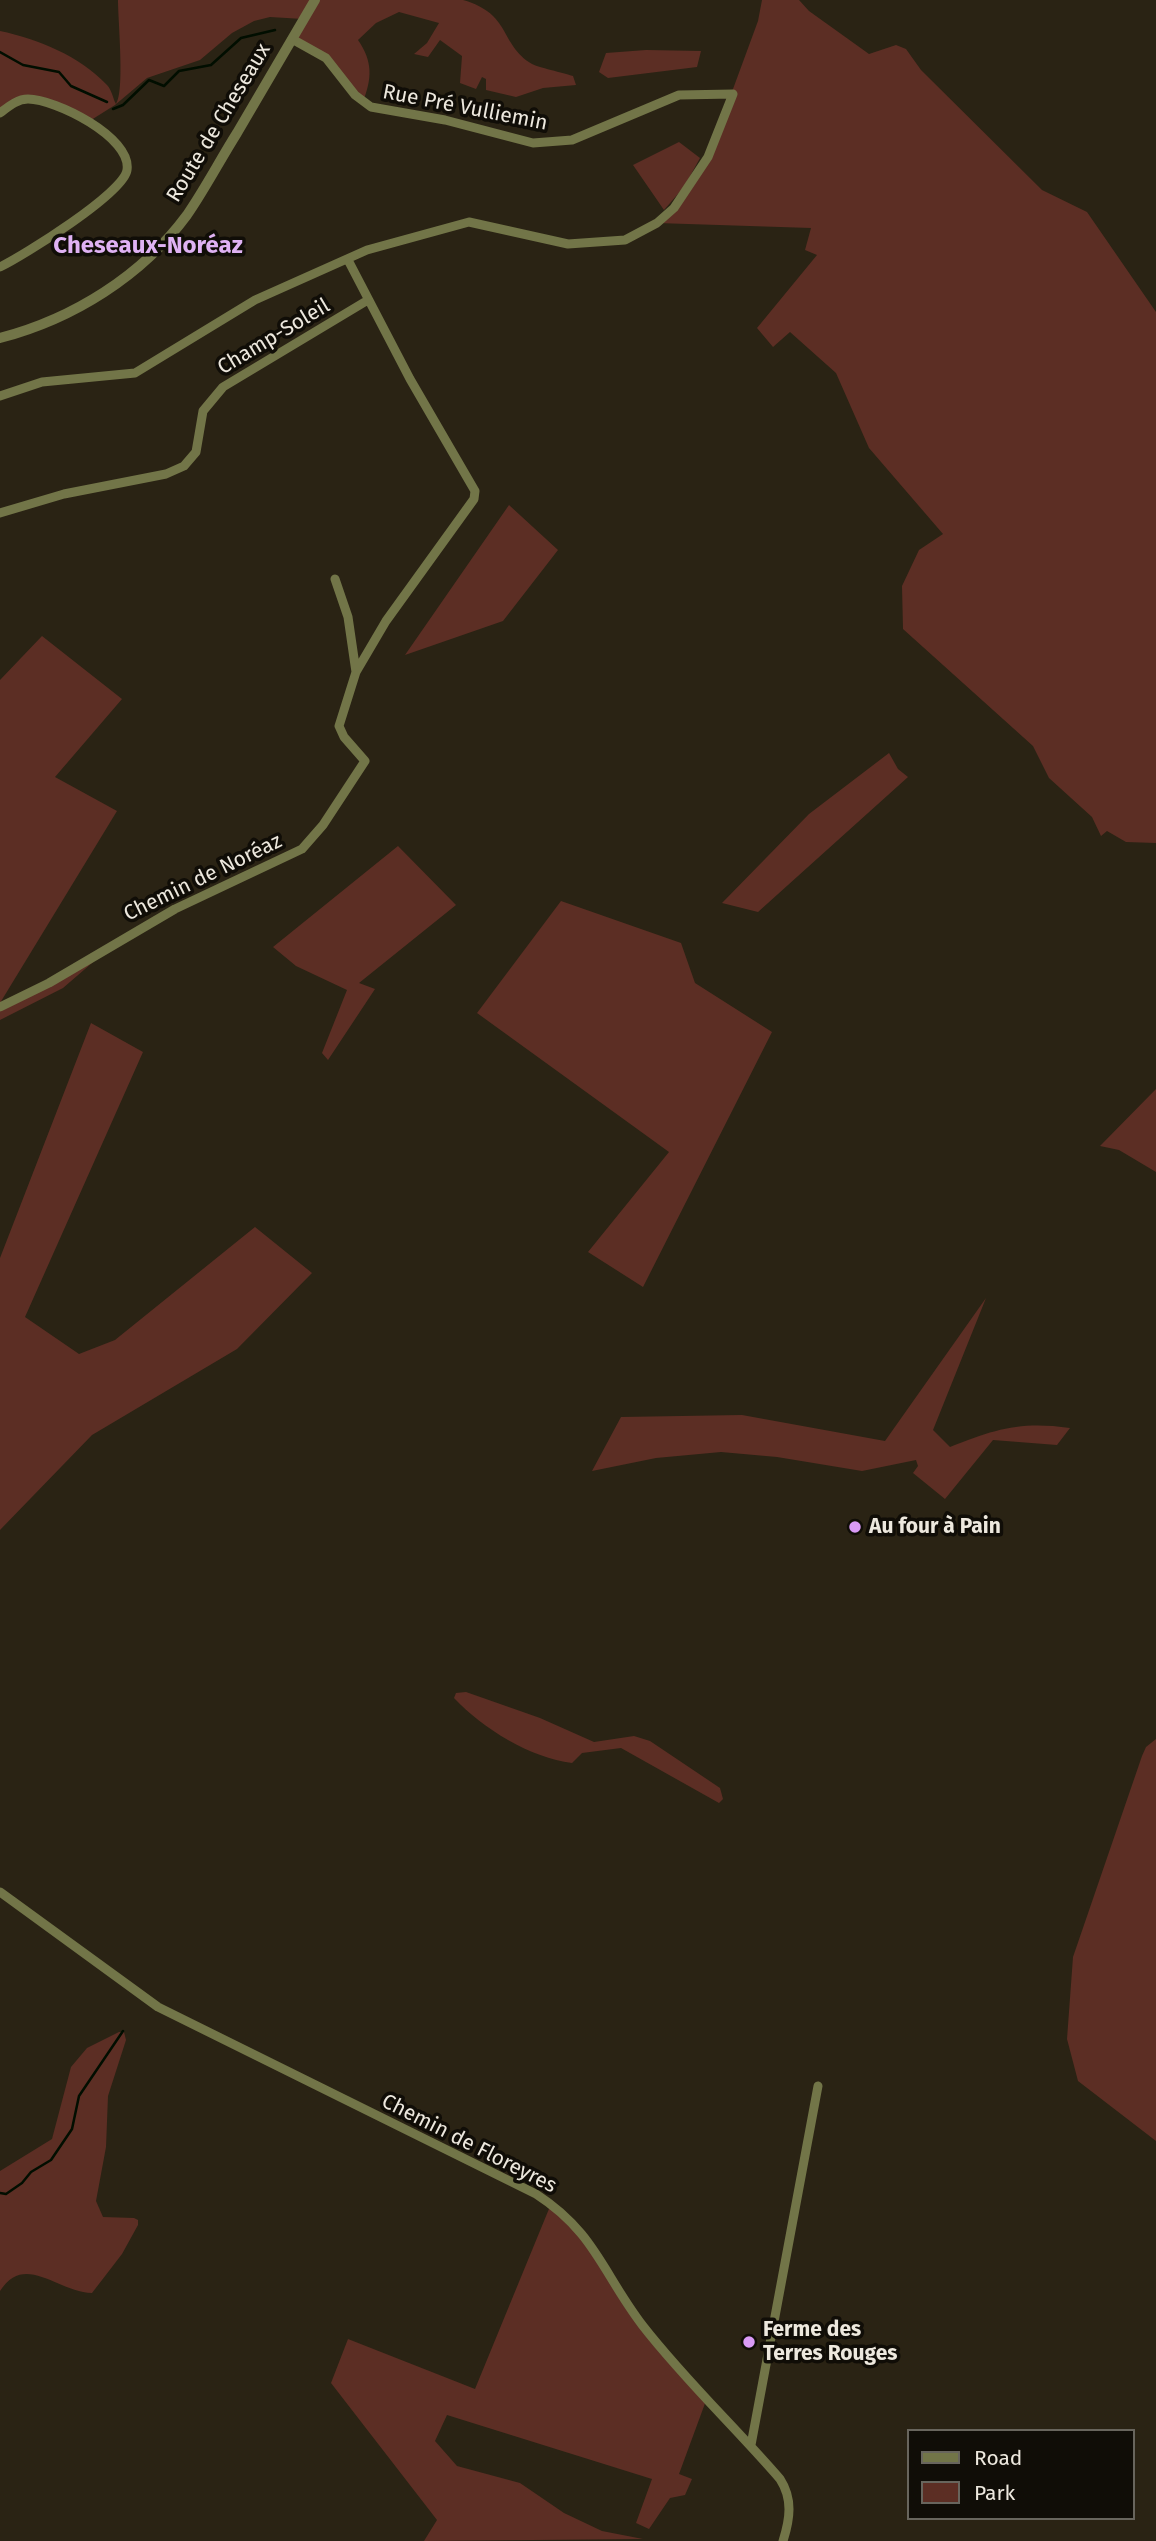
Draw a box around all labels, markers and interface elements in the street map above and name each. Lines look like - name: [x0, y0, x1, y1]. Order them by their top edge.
- street label: Route de Cheseaux: [162, 39, 276, 207]
- street label: Rue Pré Vulliemin: [380, 80, 550, 136]
- district label: Cheseaux-Noréaz: [53, 232, 243, 260]
- street label: Champ-Soleil: [213, 294, 335, 380]
- street label: Chemin de Noréaz: [120, 829, 286, 927]
- place label: Au four à Pain: [869, 1514, 1001, 1540]
- marker: Au four à Pain: [847, 1519, 863, 1535]
- street label: Chemin de Floreyres: [377, 2089, 561, 2199]
- place label: Ferme des Terres Rouges: [763, 2317, 897, 2367]
- marker: Ferme des Terres Rouges: [741, 2334, 757, 2350]
- legend: [908, 2429, 1135, 2520]
- text: Road: [974, 2445, 1022, 2471]
- text: Park: [974, 2480, 1015, 2506]

